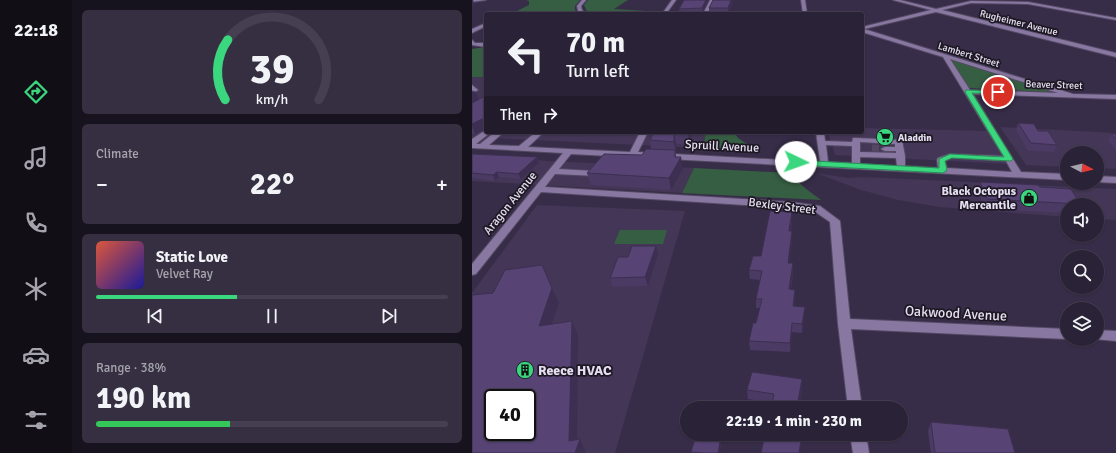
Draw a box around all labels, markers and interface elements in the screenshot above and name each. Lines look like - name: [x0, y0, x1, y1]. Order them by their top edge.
- street label: Rugheimer Avenue: [979, 7, 1059, 38]
- text: 22:18: [14, 19, 58, 41]
- text: 70 m: [566, 26, 625, 60]
- icon: left: [500, 28, 552, 80]
- street label: Lambert Street: [936, 40, 1002, 70]
- text: 39: [250, 44, 294, 95]
- text: Turn left: [566, 60, 629, 82]
- pin: [981, 75, 1015, 109]
- icon: directions: [22, 78, 50, 106]
- street label: Beaver Street: [1025, 78, 1083, 92]
- icon: arrive: [987, 81, 1009, 103]
- text: km/h: [256, 91, 288, 108]
- icon: right: [539, 104, 561, 126]
- text: Then: [500, 106, 531, 124]
- supermarket icon: Aladdin: [875, 127, 895, 147]
- place label: Aladdin: [898, 132, 932, 144]
- street label: Spruill Avenue: [684, 137, 759, 156]
- position arrow: [775, 141, 817, 183]
- icon: music: [22, 144, 50, 172]
- text: Climate: [96, 146, 139, 162]
- north arrow: [1060, 146, 1104, 190]
- map controls: [1060, 146, 1104, 346]
- text: 22°: [250, 166, 294, 203]
- street label: Aragon Avenue: [480, 169, 540, 238]
- text: −: [96, 171, 108, 198]
- text: +: [436, 171, 448, 198]
- place label: Black Octopus Mercantile: [941, 184, 1017, 213]
- shop icon: Black Octopus Mercantile: [1019, 188, 1039, 208]
- street label: Bexley Street: [747, 195, 816, 218]
- button: sound: [1060, 198, 1104, 242]
- icon: phone: [22, 209, 50, 237]
- text: Static Love: [156, 248, 228, 266]
- button: search: [1060, 250, 1104, 294]
- text: Velvet Ray: [156, 266, 213, 282]
- icon: climate: [22, 275, 50, 303]
- street label: Oakwood Avenue: [905, 302, 1007, 325]
- button: layers: [1060, 302, 1104, 346]
- icon: previous: [144, 305, 166, 327]
- icon: pause: [261, 305, 283, 327]
- icon: next: [378, 305, 400, 327]
- icon: car: [22, 341, 50, 369]
- text: Range · 38%: [96, 360, 166, 376]
- building icon: Reece HVAC: [515, 360, 535, 380]
- place label: Reece HVAC: [538, 362, 612, 379]
- text: 190 km: [96, 380, 191, 417]
- speed limit sign: 40: [484, 389, 536, 441]
- icon: filters: [22, 406, 50, 434]
- text: 22:19 · 1 min · 230 m: [726, 412, 862, 430]

